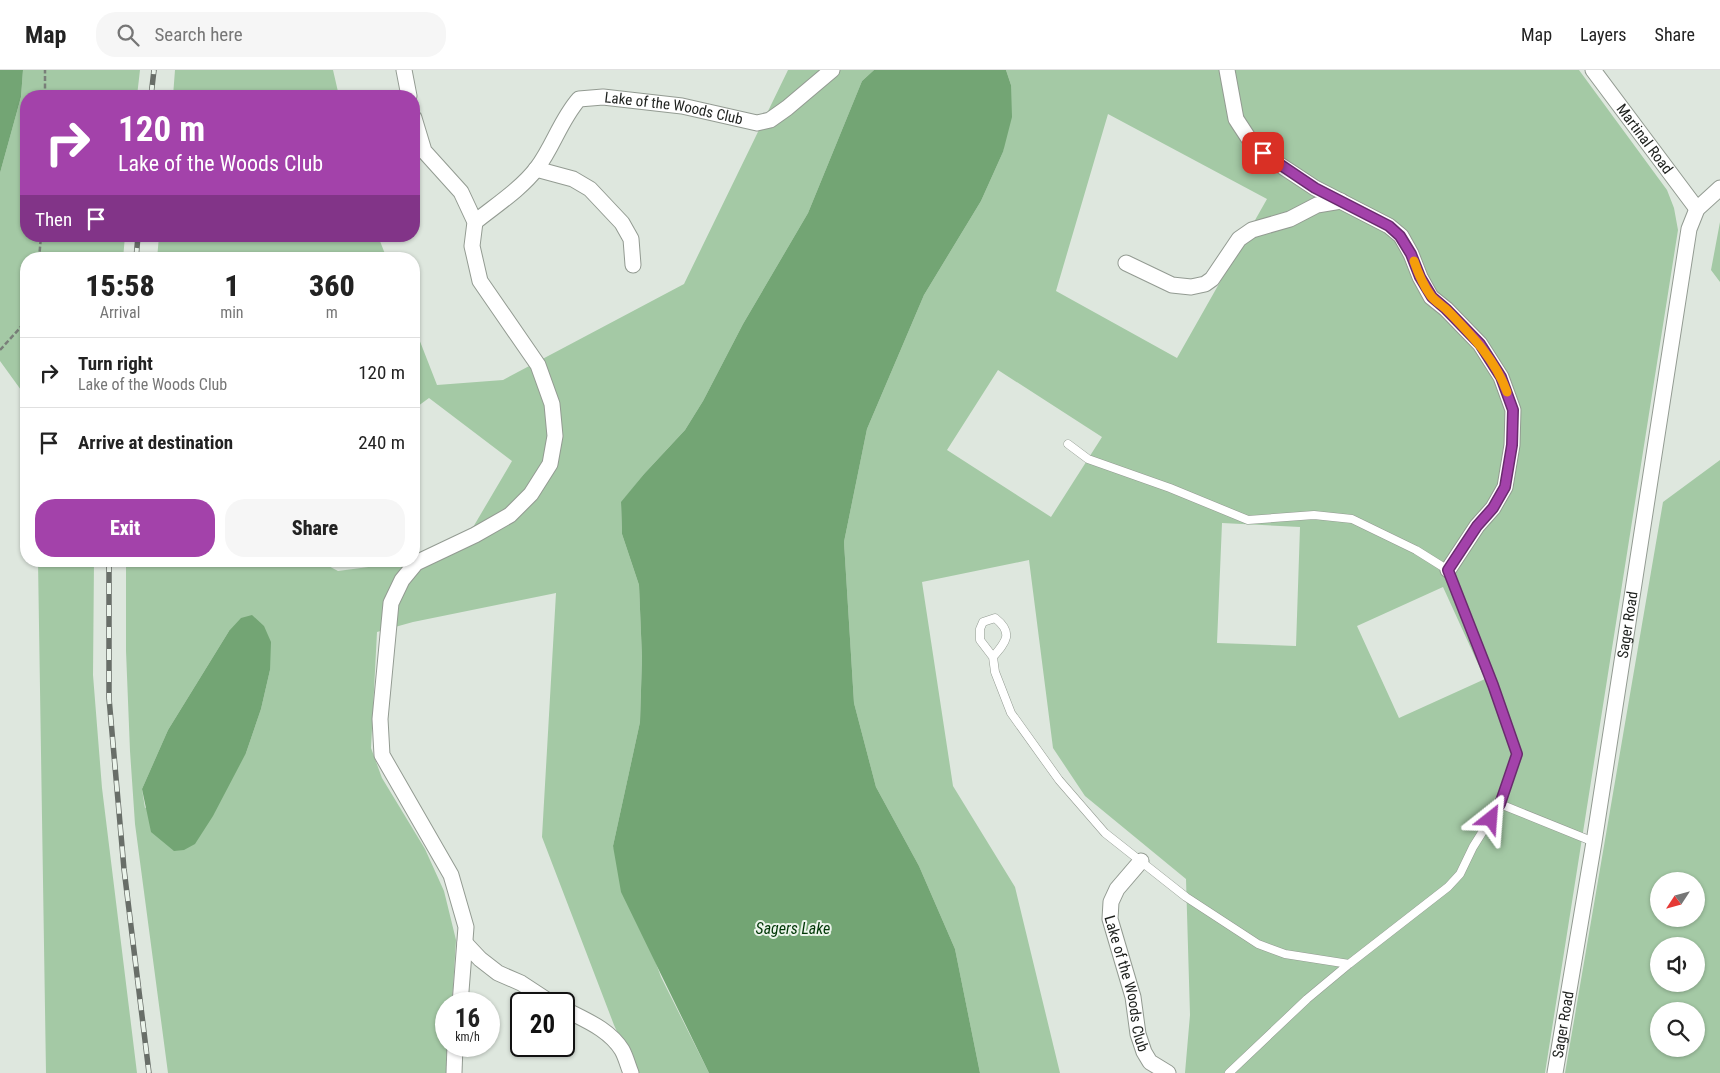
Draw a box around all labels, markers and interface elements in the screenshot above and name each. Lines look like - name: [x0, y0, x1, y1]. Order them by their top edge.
- search box: [96, 12, 446, 57]
- text: Map: [25, 21, 66, 49]
- icon: search: [114, 21, 142, 49]
- text: Search here: [154, 23, 243, 46]
- text: Map: [1521, 24, 1552, 45]
- text: Layers: [1580, 24, 1627, 45]
- text: Share: [1655, 24, 1695, 45]
- street label: Lake of the Woods Club: [604, 88, 745, 128]
- street label: Martinal Road: [1612, 100, 1677, 177]
- text: 120 m: [118, 109, 205, 150]
- icon: right: [35, 110, 100, 175]
- pin: [1242, 132, 1284, 174]
- icon: arrive: [1249, 139, 1277, 167]
- text: Lake of the Woods Club: [118, 151, 323, 176]
- icon: arrive: [82, 205, 110, 233]
- text: Then: [35, 208, 72, 231]
- text: 15:58: [85, 268, 155, 303]
- text: 1: [224, 268, 239, 303]
- text: 360: [309, 268, 355, 303]
- text: Arrival: [100, 303, 140, 322]
- text: min: [220, 303, 244, 322]
- text: m: [326, 303, 338, 322]
- text: Turn right: [78, 352, 153, 375]
- icon: right: [35, 359, 63, 387]
- text: 120 m: [358, 361, 405, 384]
- text: Lake of the Woods Club: [78, 375, 227, 394]
- icon: arrive: [35, 429, 63, 457]
- text: Arrive at destination: [78, 431, 233, 454]
- text: 240 m: [358, 431, 405, 454]
- button: Exit: [35, 499, 215, 557]
- button: Share: [225, 499, 405, 557]
- street label: Sager Road: [1614, 590, 1642, 660]
- position arrow: [1464, 792, 1516, 844]
- north arrow: [1650, 872, 1705, 928]
- map controls: [1650, 872, 1705, 1057]
- street label: Lake of the Woods Club: [1100, 913, 1152, 1054]
- water label: Sagers Lake: [756, 919, 830, 938]
- button: sound: [1650, 937, 1705, 992]
- street label: Sager Road: [1549, 990, 1578, 1059]
- speed limit sign: 20: [510, 992, 575, 1057]
- button: search: [1650, 1002, 1705, 1057]
- text: 16: [455, 1004, 480, 1033]
- text: km/h: [455, 1030, 480, 1044]

